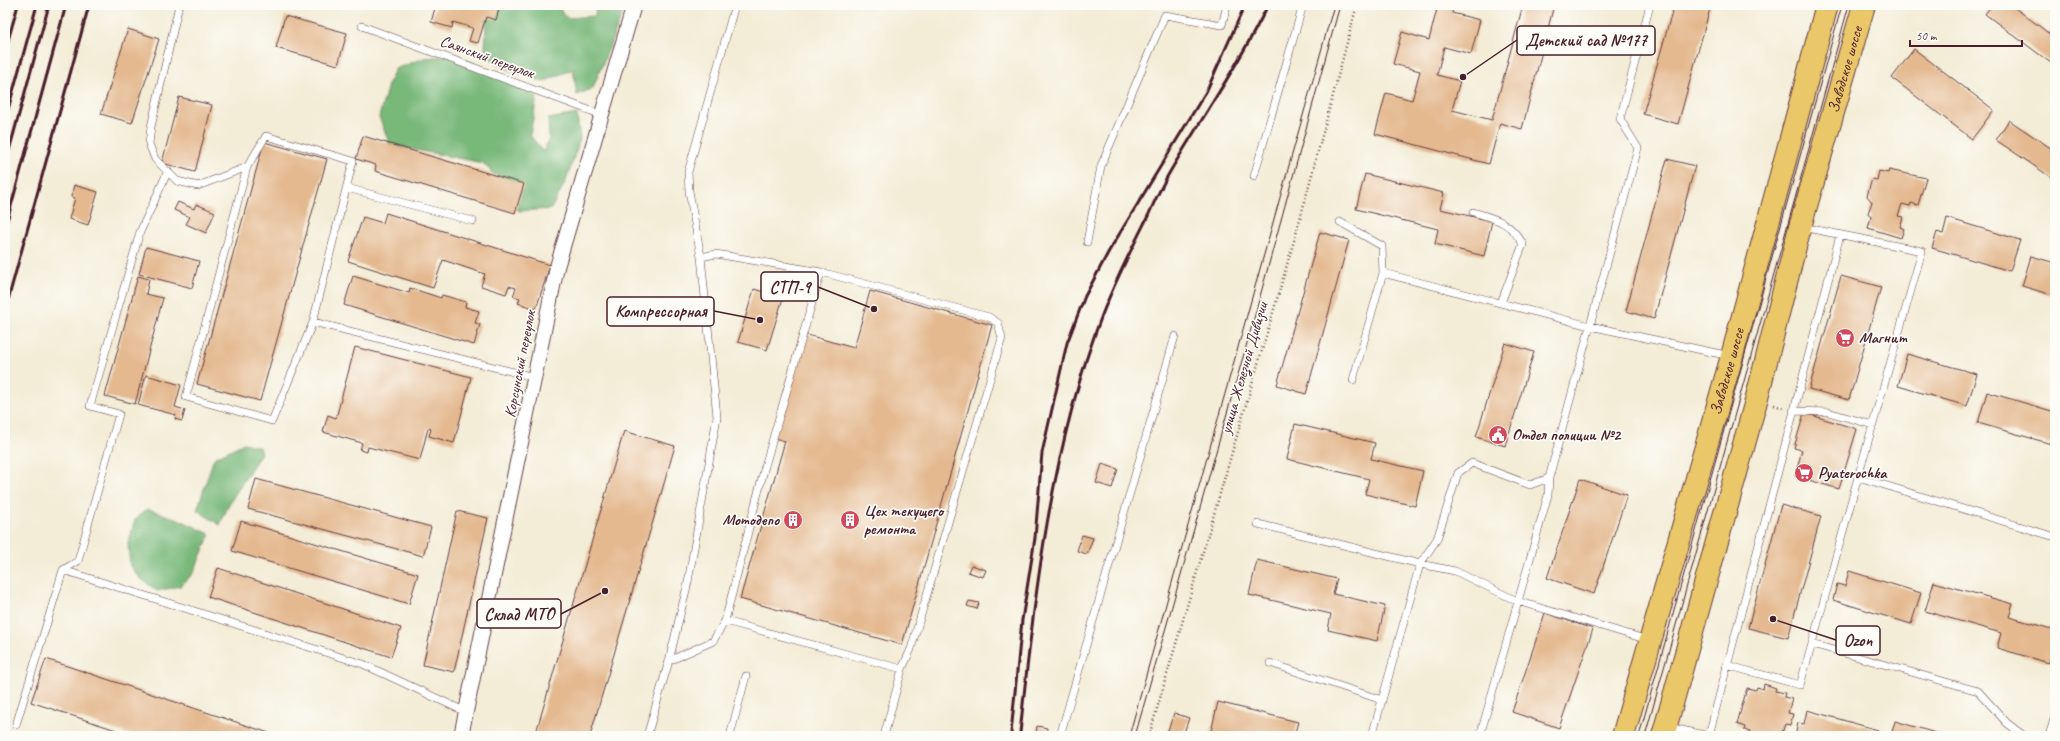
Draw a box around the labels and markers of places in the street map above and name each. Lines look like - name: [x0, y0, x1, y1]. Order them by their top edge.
- callout: Детский сад №177: [1517, 26, 1655, 55]
- callout: СТП-9: [761, 272, 818, 301]
- callout: Компрессорная: [607, 297, 714, 326]
- supermarket icon: Магнит: [1834, 327, 1856, 349]
- place label: Магнит: [1859, 328, 1908, 348]
- public building icon: Отдел полиции №2: [1487, 424, 1509, 446]
- place label: Отдел полиции №2: [1512, 425, 1622, 445]
- supermarket icon: Pyaterochka: [1793, 462, 1815, 484]
- place label: Pyaterochka: [1818, 463, 1888, 483]
- place label: Цех текущего ремонта: [864, 501, 945, 539]
- building icon: Мотодепо: [782, 509, 804, 531]
- building icon: Цех текущего ремонта: [839, 509, 861, 531]
- place label: Мотодепо: [722, 510, 780, 530]
- callout: Склад МТО: [477, 599, 561, 628]
- callout: Ozon: [1836, 626, 1880, 655]

